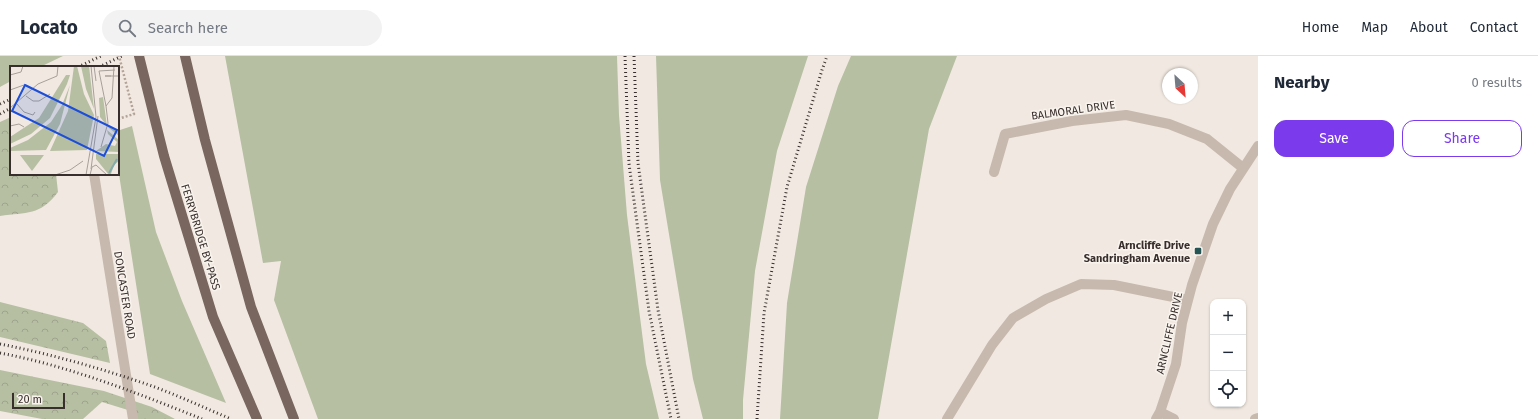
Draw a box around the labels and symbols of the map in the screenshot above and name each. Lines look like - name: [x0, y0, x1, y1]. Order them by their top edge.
- inset map: [10, 66, 119, 175]
- north arrow: [1162, 68, 1198, 104]
- street label: BALMORAL DRIVE: [1030, 98, 1116, 123]
- street label: FERRYBRIDGE BY-PASS: [178, 183, 223, 292]
- place label: Arncliffe Drive Sandringham Avenue: [1084, 239, 1190, 265]
- marker: Arncliffe Drive Sandringham Avenue: [1193, 246, 1203, 256]
- street label: DONCASTER ROAD: [111, 250, 138, 340]
- street label: ARNCLIFFE DRIVE: [1154, 291, 1185, 375]
- scale bar: [12, 391, 65, 410]

